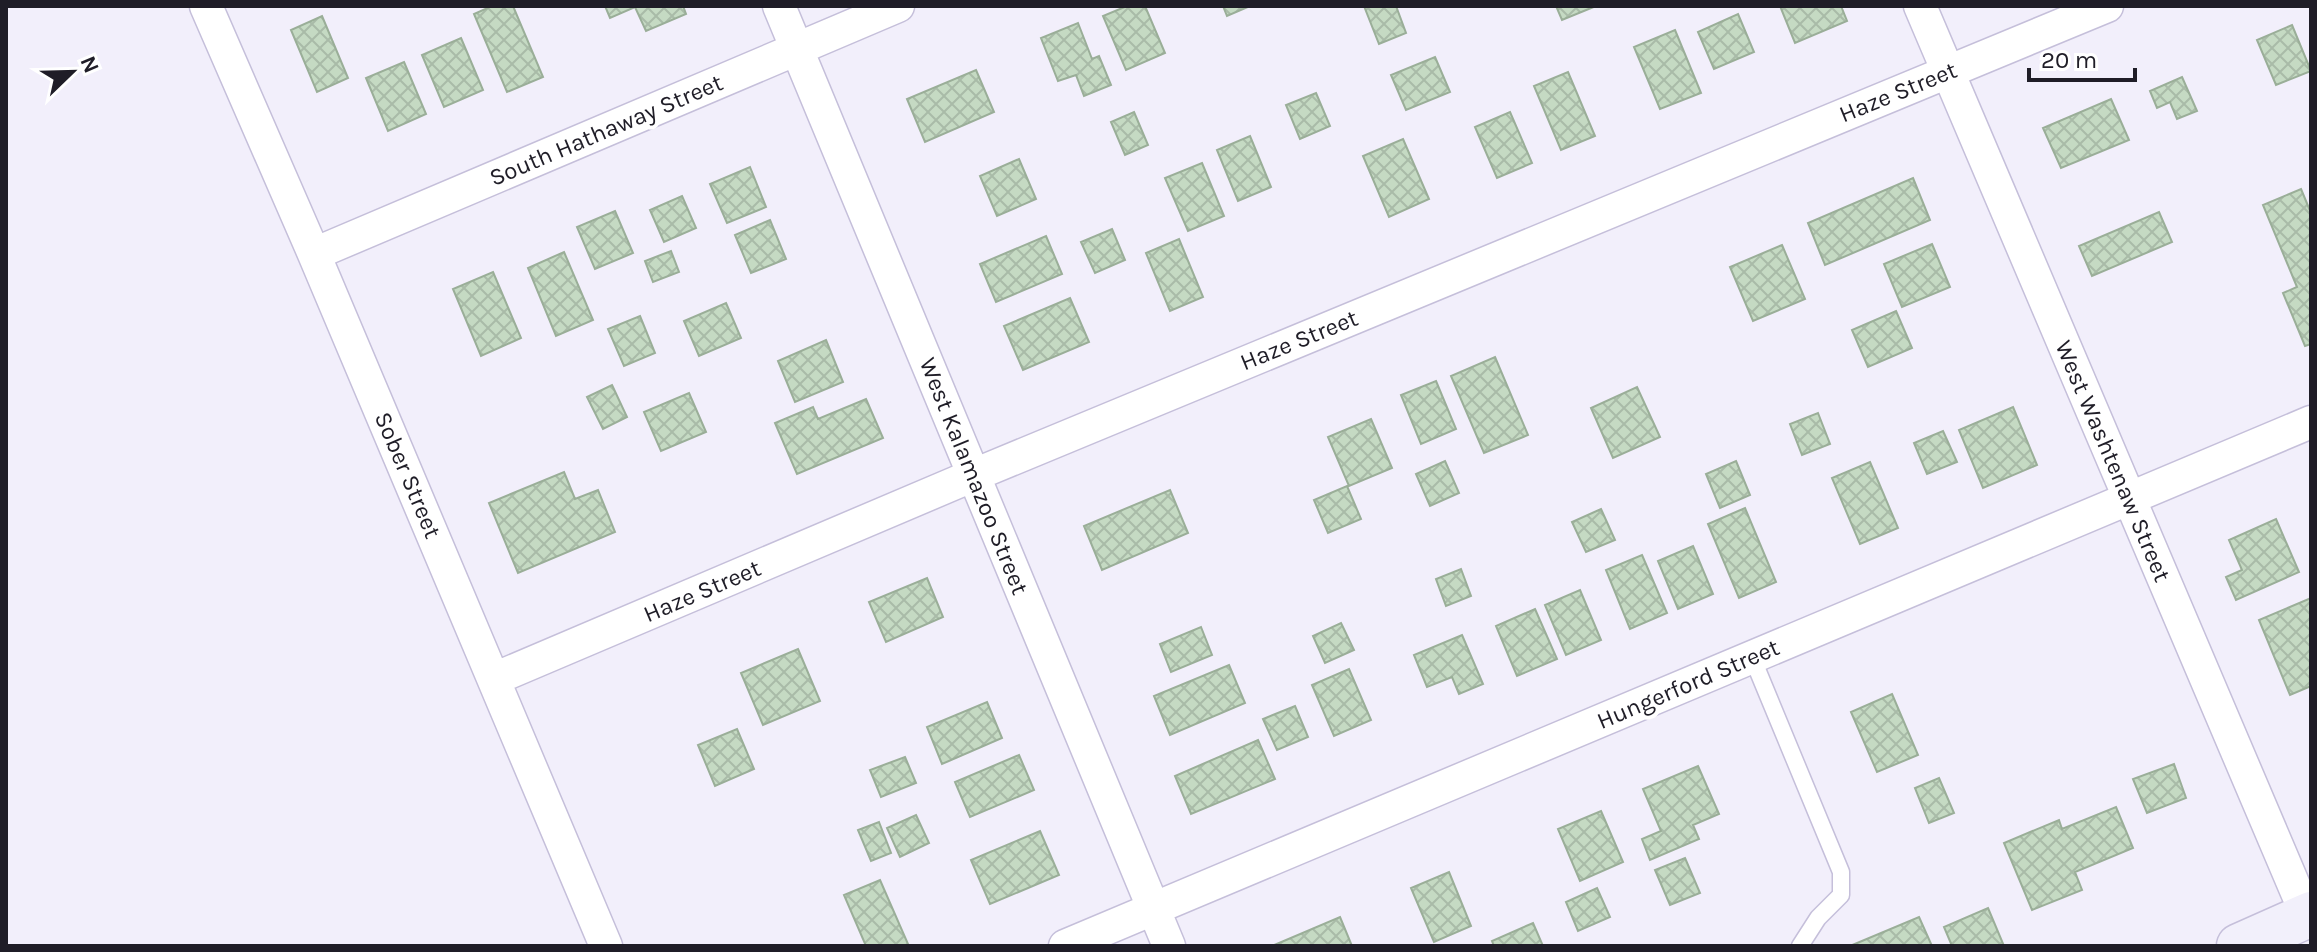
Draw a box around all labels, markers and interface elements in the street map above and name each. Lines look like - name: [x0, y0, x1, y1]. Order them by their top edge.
- north arrow: [32, 32, 112, 112]
- scale bar: [2029, 32, 2135, 82]
- text: 20 m: [2041, 46, 2097, 74]
- text: N: [74, 52, 105, 77]
- street label: Haze Street: [1835, 56, 1961, 128]
- street label: South Hathaway Street: [485, 68, 727, 192]
- street label: Haze Street: [1236, 304, 1362, 376]
- street label: West Washtenaw Street: [2049, 336, 2177, 586]
- street label: West Kalamazoo Street: [914, 353, 1034, 599]
- street label: Sober Street: [369, 408, 447, 542]
- street label: Haze Street: [639, 554, 765, 628]
- street label: Hungerford Street: [1593, 633, 1783, 735]

